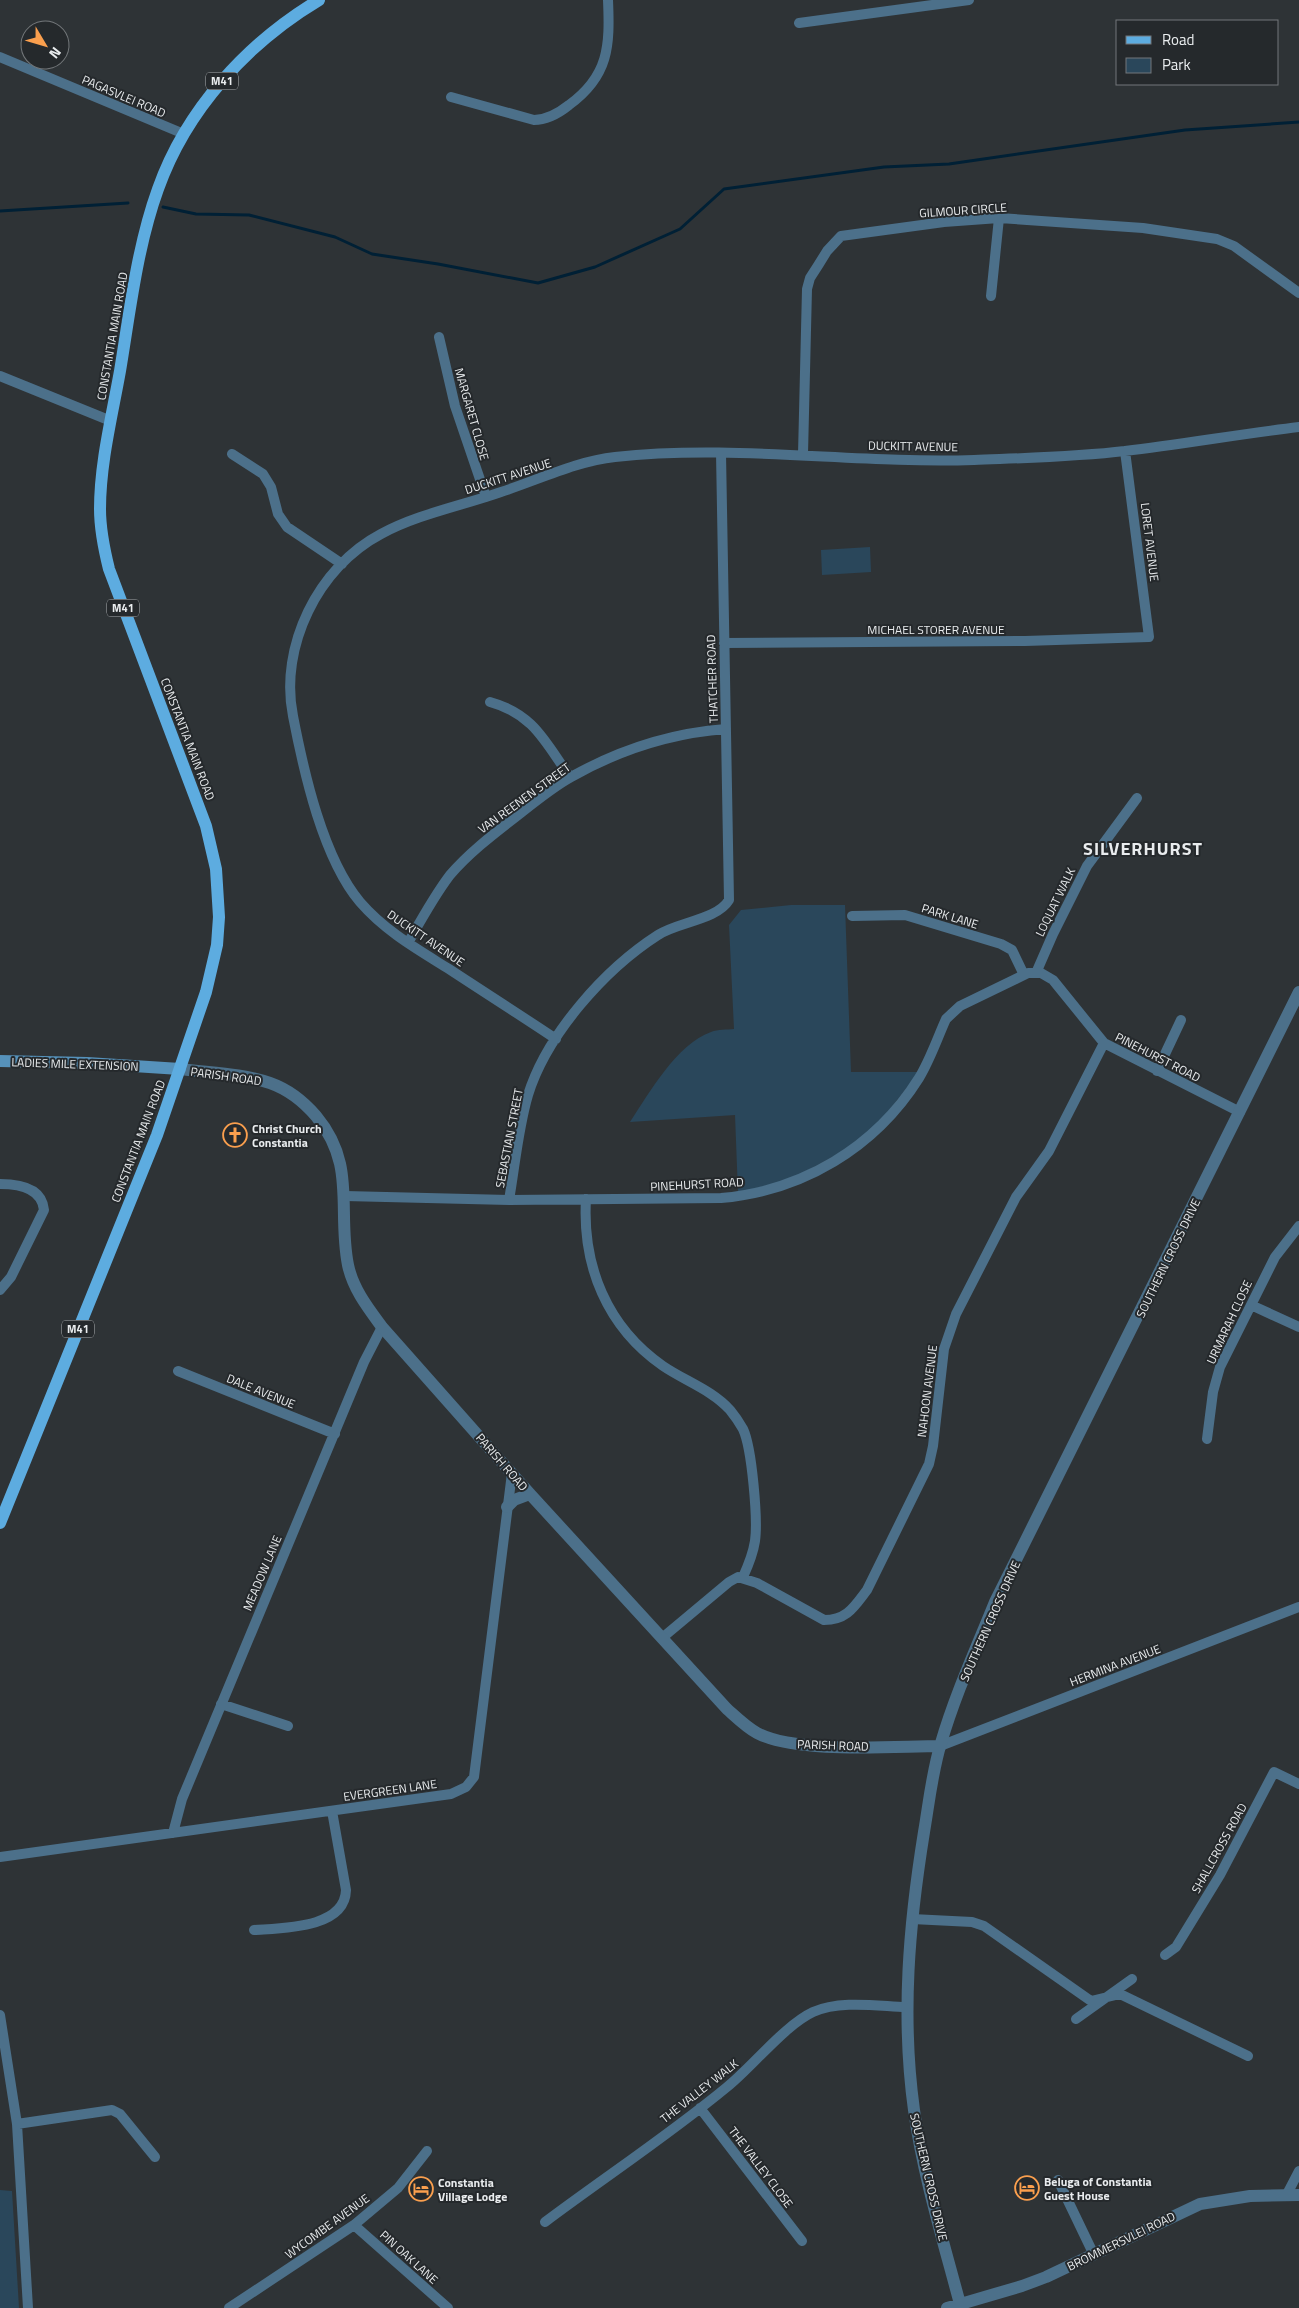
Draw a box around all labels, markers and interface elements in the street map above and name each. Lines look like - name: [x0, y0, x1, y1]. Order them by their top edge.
- north arrow: [20, 20, 70, 70]
- legend: [1116, 20, 1279, 85]
- text: Road: [1162, 28, 1194, 51]
- text: N: [44, 43, 67, 64]
- text: Park: [1162, 53, 1191, 76]
- street label: PAGASVLEI ROAD: [79, 70, 169, 122]
- road number: M41: [206, 72, 238, 90]
- street label: GILMOUR CIRCLE: [919, 197, 1008, 223]
- street label: CONSTANTIA MAIN ROAD: [91, 270, 133, 402]
- street label: MARGARET CLOSE: [450, 366, 494, 463]
- street label: DUCKITT AVENUE: [868, 436, 958, 456]
- street label: DUCKITT AVENUE: [462, 453, 554, 499]
- street label: LORET AVENUE: [1136, 501, 1164, 583]
- road number: M41: [107, 600, 139, 616]
- street label: MICHAEL STORER AVENUE: [867, 620, 1005, 639]
- street label: THATCHER ROAD: [701, 634, 723, 724]
- street label: CONSTANTIA MAIN ROAD: [156, 675, 220, 803]
- street label: VAN REENEN STREET: [474, 757, 575, 838]
- district label: SILVERHURST: [1083, 835, 1203, 862]
- street label: LOQUAT WALK: [1030, 864, 1080, 940]
- street label: PARK LANE: [919, 898, 981, 934]
- street label: DUCKITT AVENUE: [383, 905, 469, 971]
- street label: PINEHURST ROAD: [1112, 1027, 1204, 1087]
- street label: LADIES MILE EXTENSION: [11, 1052, 139, 1076]
- street label: PARISH ROAD: [189, 1062, 263, 1090]
- street label: CONSTANTIA MAIN ROAD: [106, 1077, 170, 1205]
- street label: SEBASTIAN STREET: [490, 1086, 528, 1189]
- place label: Christ Church Constantia: [252, 1119, 322, 1152]
- church icon: Christ Church Constantia: [222, 1122, 248, 1148]
- street label: PINEHURST ROAD: [650, 1172, 744, 1196]
- street label: SOUTHERN CROSS DRIVE: [1131, 1195, 1205, 1321]
- street label: URMARAH CLOSE: [1201, 1277, 1257, 1367]
- road number: M41: [62, 1320, 94, 1338]
- street label: NAHOON AVENUE: [912, 1343, 942, 1438]
- street label: DALE AVENUE: [224, 1369, 299, 1414]
- street label: PARISH ROAD: [471, 1429, 533, 1495]
- street label: MEADOW LANE: [238, 1532, 287, 1614]
- street label: SOUTHERN CROSS DRIVE: [955, 1557, 1025, 1684]
- street label: HERMINA AVENUE: [1067, 1639, 1164, 1691]
- street label: PARISH ROAD: [797, 1734, 869, 1756]
- street label: EVERGREEN LANE: [342, 1774, 438, 1806]
- street label: SHALLCROSS ROAD: [1186, 1799, 1252, 1897]
- street label: THE VALLEY WALK: [656, 2054, 742, 2128]
- street label: SOUTHERN CROSS DRIVE: [905, 2111, 953, 2243]
- street label: THE VALLEY CLOSE: [724, 2122, 798, 2212]
- place label: Beluga of Constantia Guest House: [1044, 2172, 1152, 2205]
- place label: Constantia Village Lodge: [438, 2173, 507, 2206]
- hotel icon: Beluga of Constantia Guest House: [1014, 2175, 1040, 2201]
- hotel icon: Constantia Village Lodge: [408, 2176, 434, 2202]
- street label: WYCOMBE AVENUE: [281, 2188, 374, 2263]
- street label: BROMMERSVLEI ROAD: [1064, 2206, 1179, 2275]
- street label: PIN OAK LANE: [376, 2226, 443, 2289]

